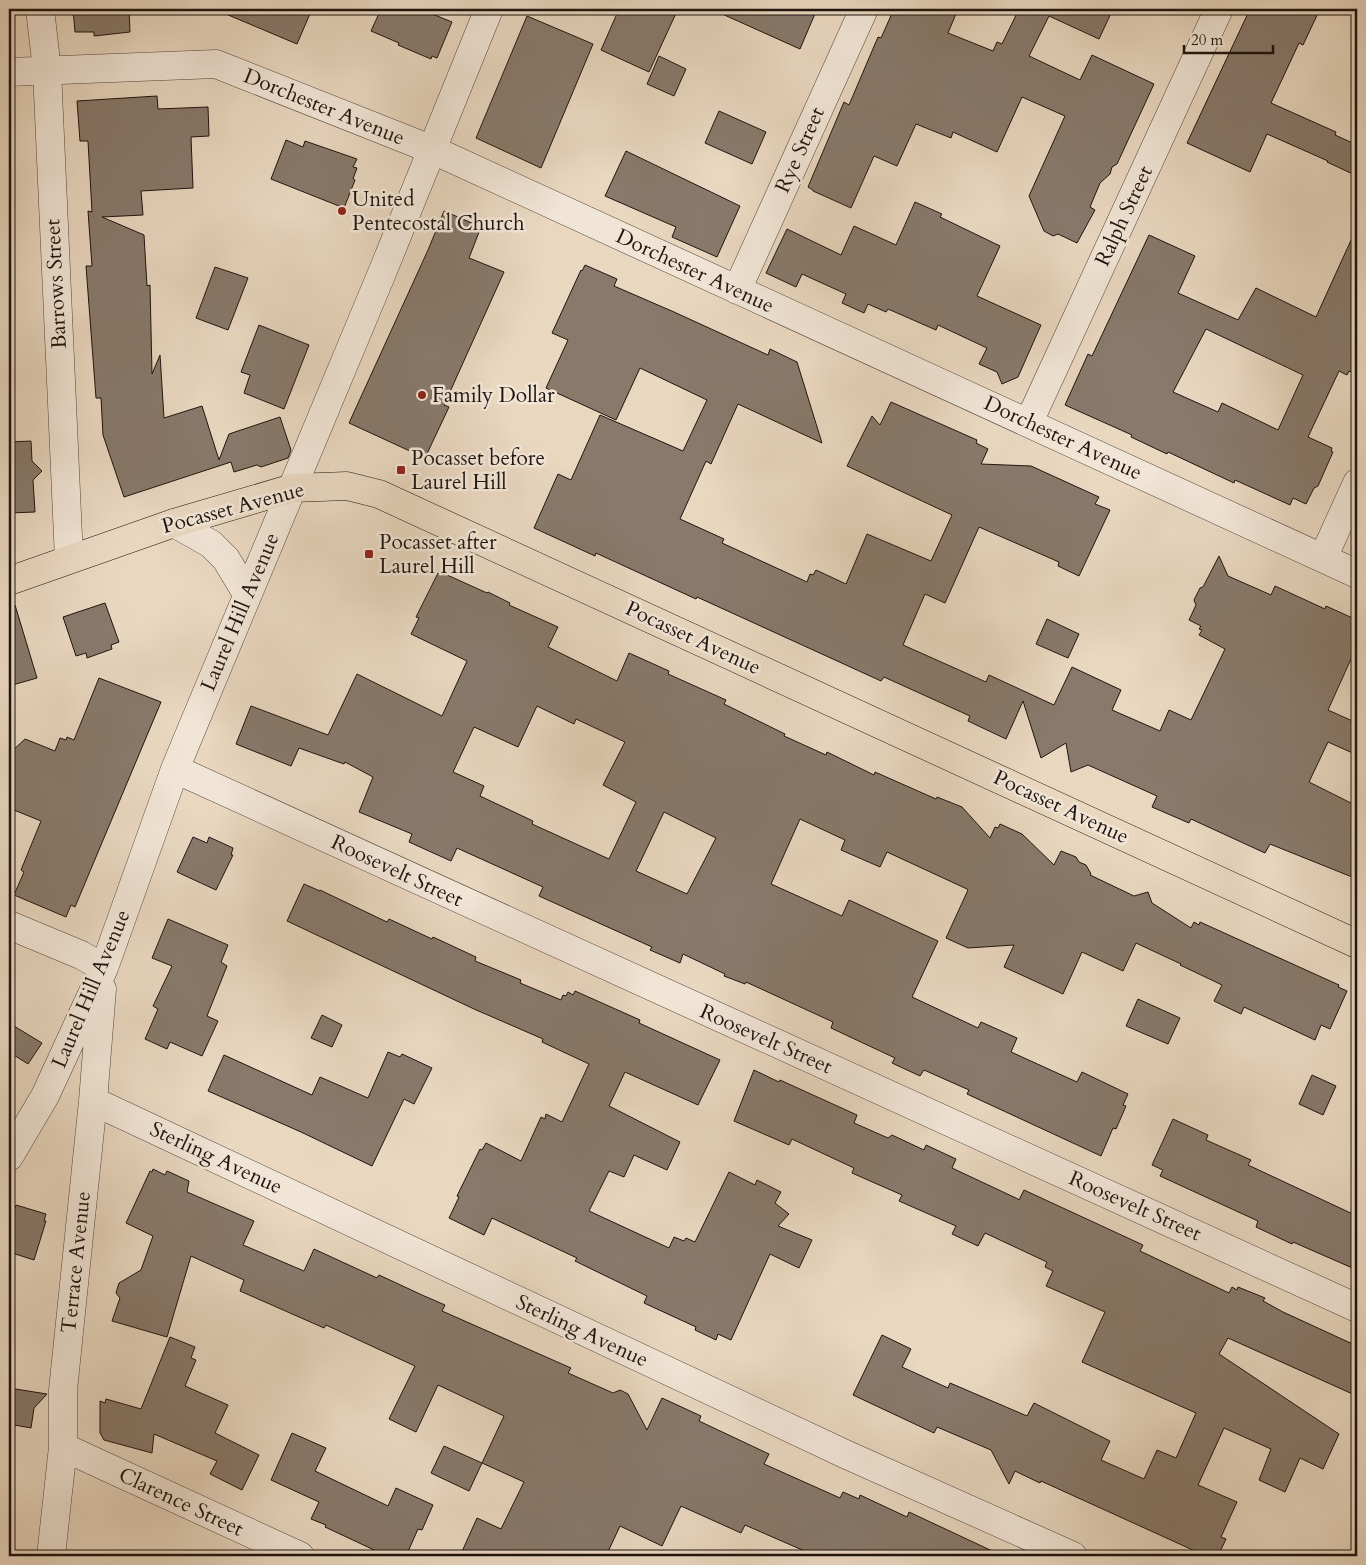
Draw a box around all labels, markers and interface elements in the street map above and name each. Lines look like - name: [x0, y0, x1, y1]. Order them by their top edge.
- scale bar: [1184, 22, 1272, 54]
- text: 20 m: [1191, 30, 1223, 50]
- street label: Dorchester Avenue: [239, 61, 409, 153]
- street label: Rye Street: [768, 102, 832, 198]
- street label: Ralph Street: [1088, 161, 1160, 271]
- place label: United Pentecostal Church: [352, 185, 525, 238]
- marker: United Pentecostal Church: [336, 205, 348, 217]
- street label: Barrows Street: [38, 218, 74, 350]
- street label: Dorchester Avenue: [611, 222, 779, 320]
- place label: Family Dollar: [432, 381, 555, 410]
- marker: Family Dollar: [416, 389, 428, 401]
- street label: Dorchester Avenue: [979, 389, 1147, 487]
- place label: Pocasset before Laurel Hill: [411, 444, 545, 497]
- marker: Pocasset before Laurel Hill: [395, 464, 407, 476]
- street label: Pocasset Avenue: [159, 475, 307, 541]
- street label: Laurel Hill Avenue: [194, 528, 286, 696]
- place label: Pocasset after Laurel Hill: [379, 528, 497, 581]
- marker: Pocasset after Laurel Hill: [363, 548, 375, 560]
- street label: Pocasset Avenue: [621, 594, 765, 682]
- street label: Pocasset Avenue: [989, 763, 1133, 851]
- street label: Roosevelt Street: [326, 828, 468, 914]
- street label: Laurel Hill Avenue: [45, 905, 137, 1073]
- street label: Roosevelt Street: [695, 997, 837, 1081]
- street label: Sterling Avenue: [145, 1115, 287, 1201]
- street label: Roosevelt Street: [1064, 1164, 1206, 1248]
- street label: Terrace Avenue: [54, 1190, 98, 1334]
- street label: Sterling Avenue: [511, 1288, 653, 1374]
- street label: Clarence Street: [114, 1460, 249, 1544]

